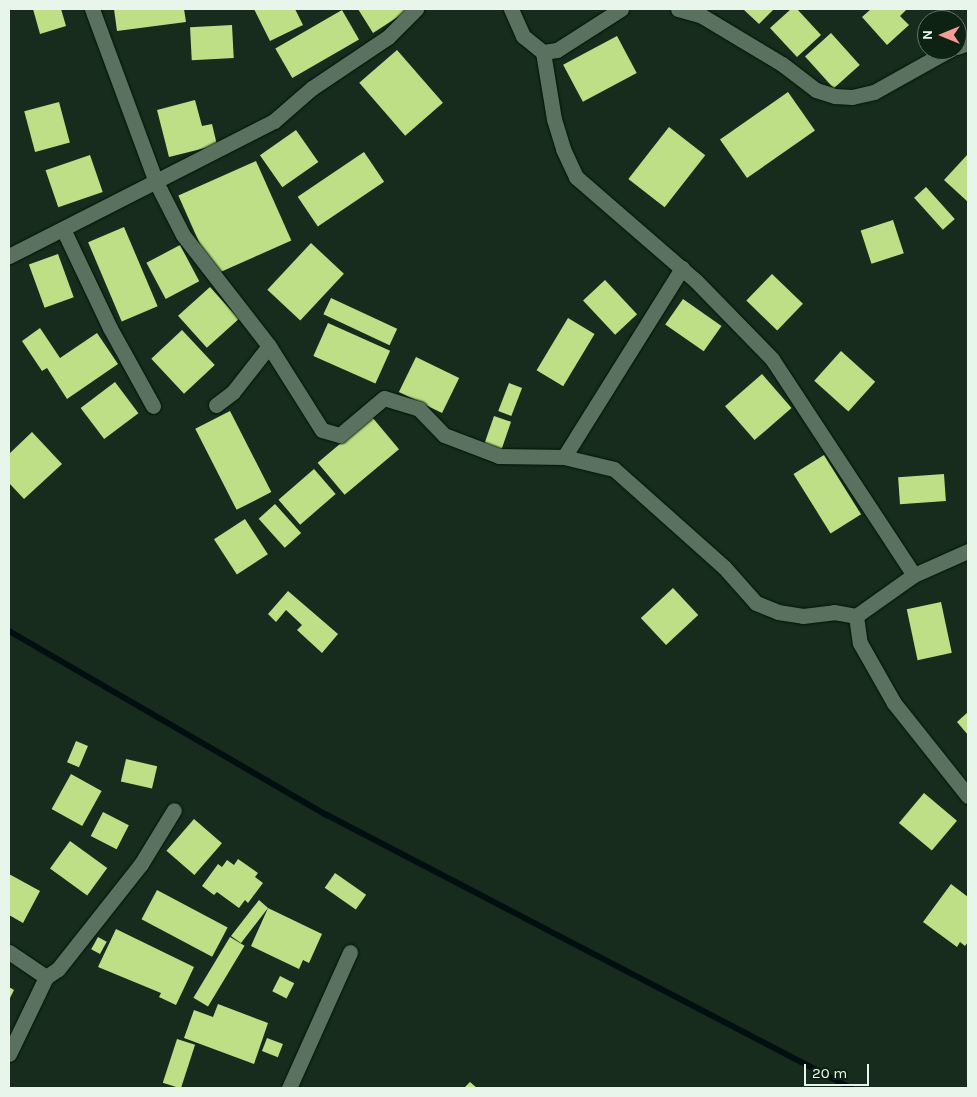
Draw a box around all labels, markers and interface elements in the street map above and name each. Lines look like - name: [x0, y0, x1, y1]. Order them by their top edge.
- north arrow: [917, 10, 967, 60]
- text: N: [919, 30, 936, 40]
- scale bar: [807, 1054, 872, 1086]
- text: 20 m: [812, 1064, 847, 1082]

